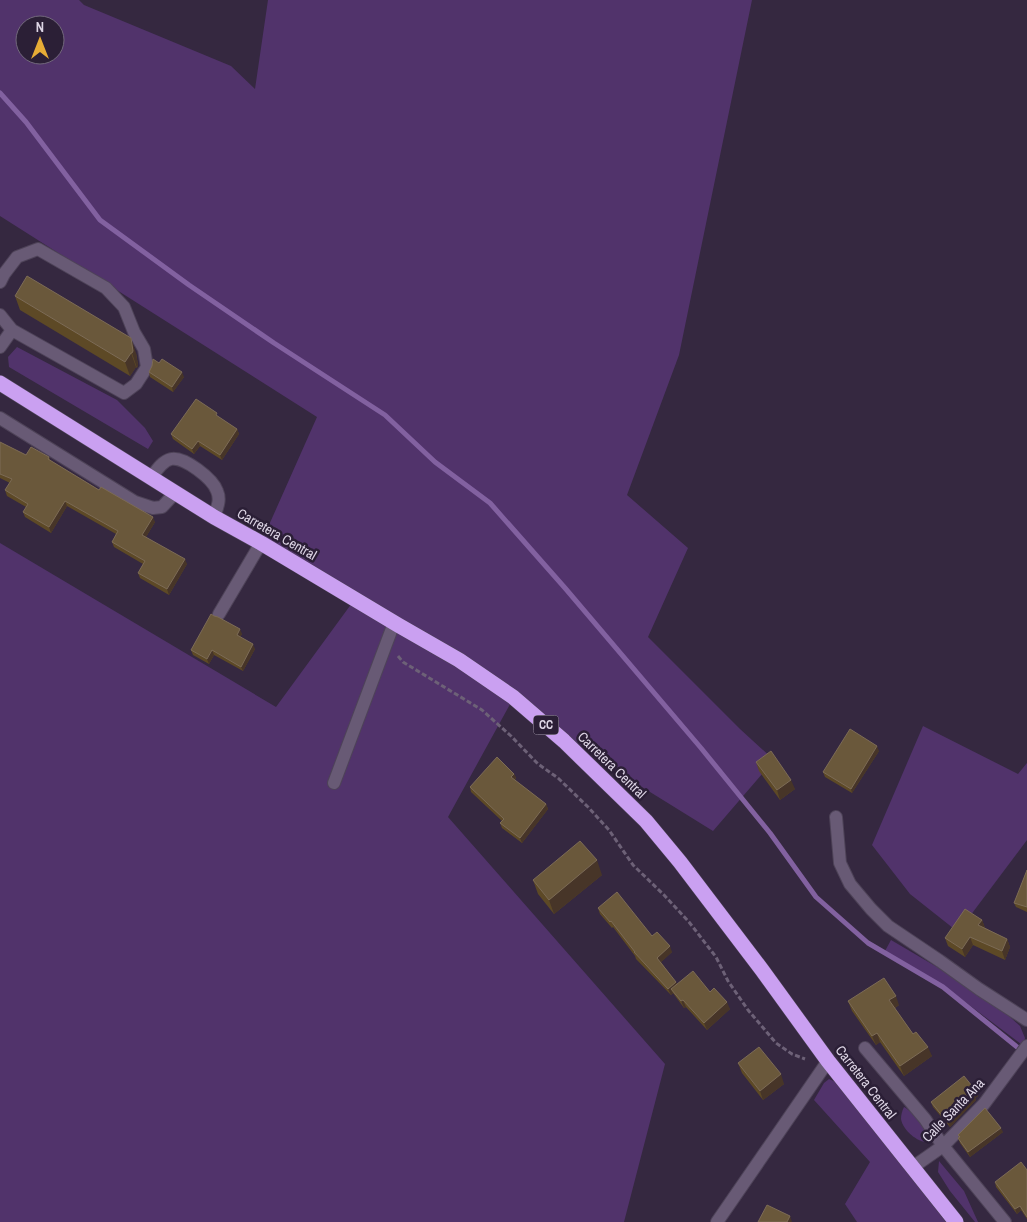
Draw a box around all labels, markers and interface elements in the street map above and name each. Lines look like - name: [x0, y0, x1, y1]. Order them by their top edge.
- north arrow: [15, 15, 65, 65]
- text: N: [36, 18, 44, 36]
- street label: Carretera Central: [234, 504, 320, 564]
- road number: CC: [534, 716, 558, 734]
- street label: Carretera Central: [574, 728, 650, 802]
- street label: Carretera Central: [832, 1042, 900, 1122]
- street label: Calle Santa Ana: [918, 1074, 988, 1146]

